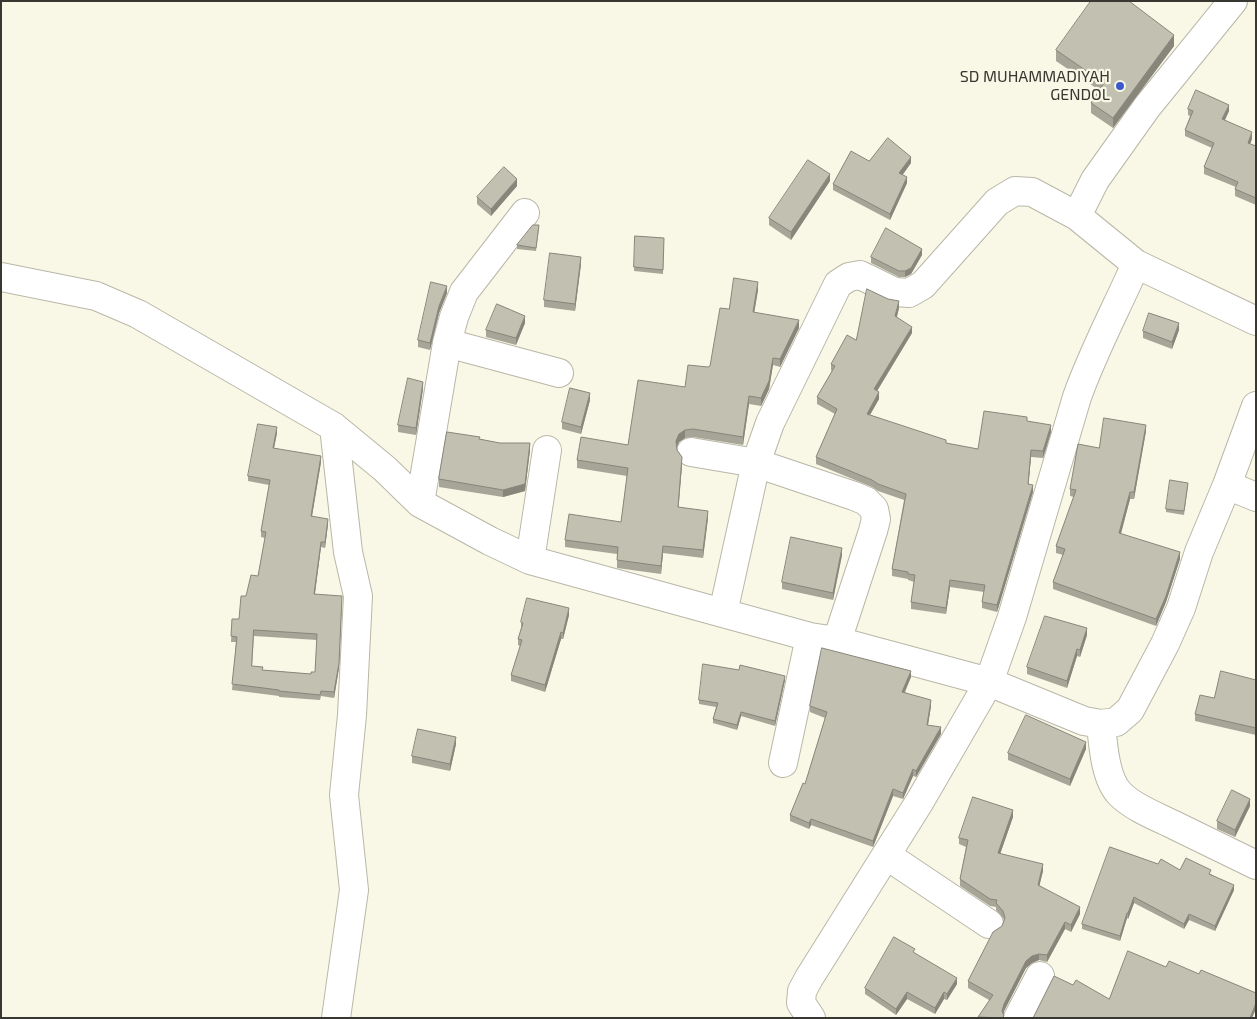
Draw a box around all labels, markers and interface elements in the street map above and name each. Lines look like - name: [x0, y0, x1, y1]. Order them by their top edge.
- place label: SD MUHAMMADIYAH GENDOL: [960, 67, 1110, 105]
- marker: SD MUHAMMADIYAH GENDOL: [1114, 80, 1126, 92]

